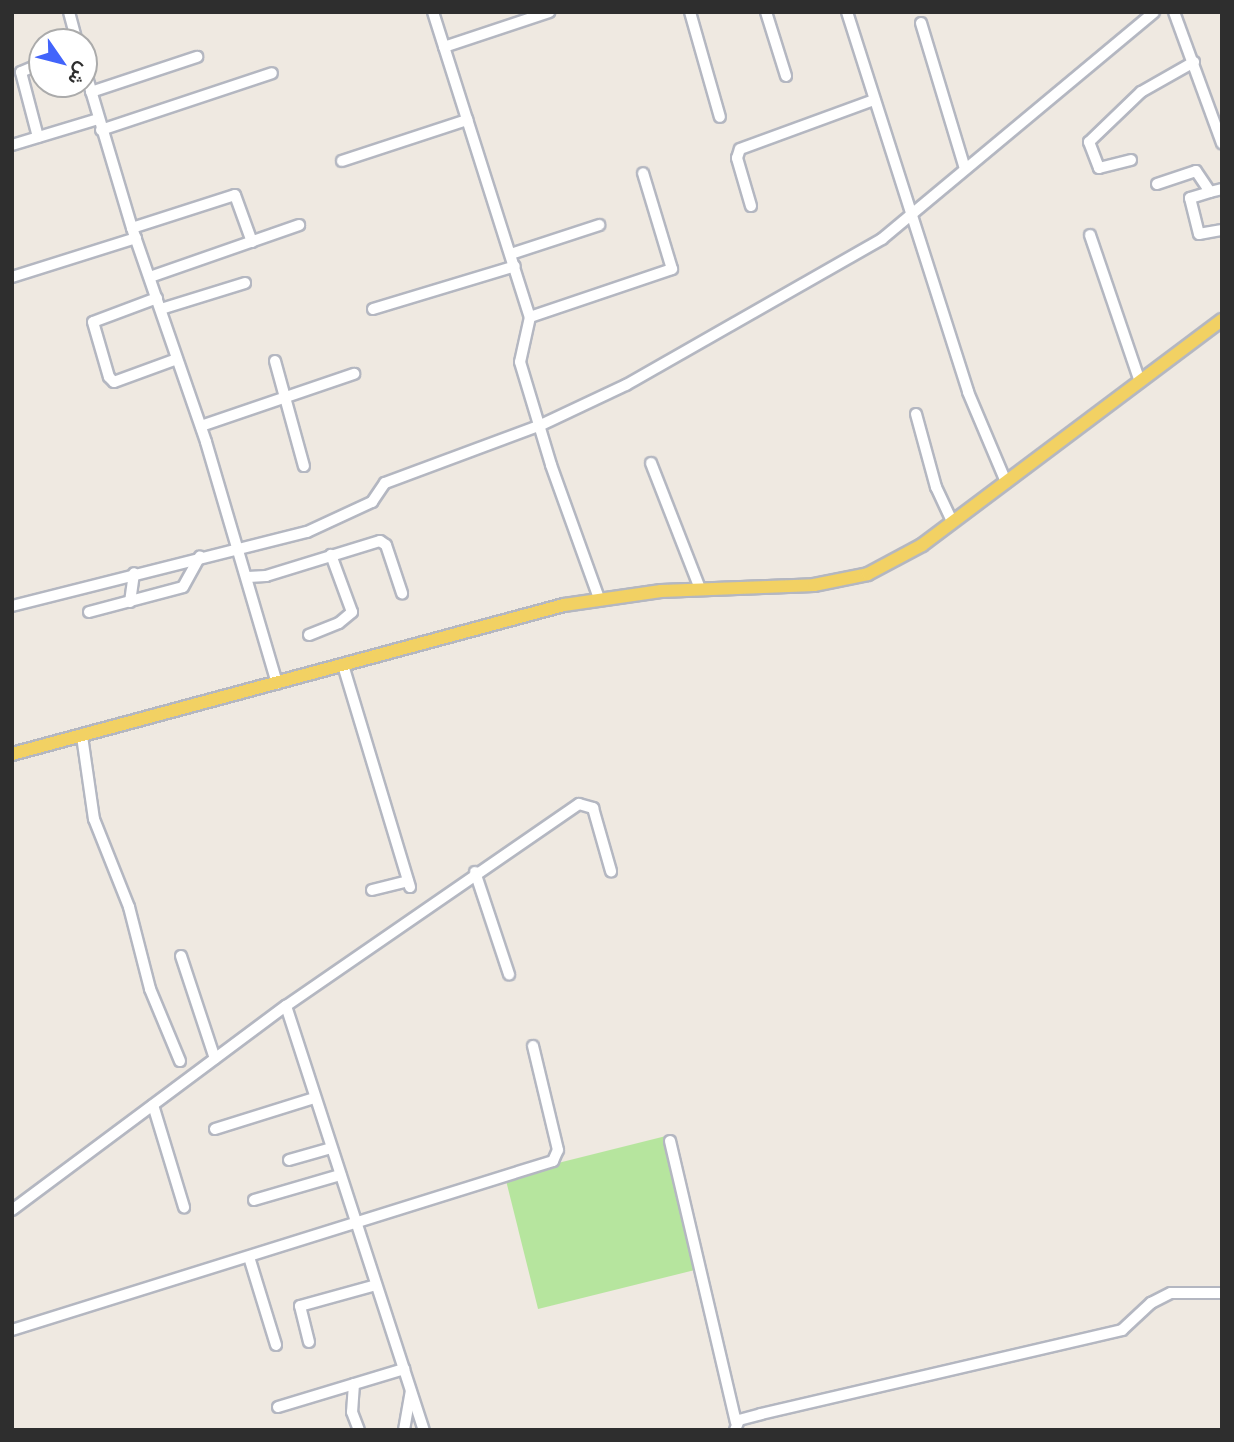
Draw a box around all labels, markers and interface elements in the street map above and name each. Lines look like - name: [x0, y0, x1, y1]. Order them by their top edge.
- north arrow: [28, 28, 98, 98]
- text: ش: [63, 58, 95, 90]

